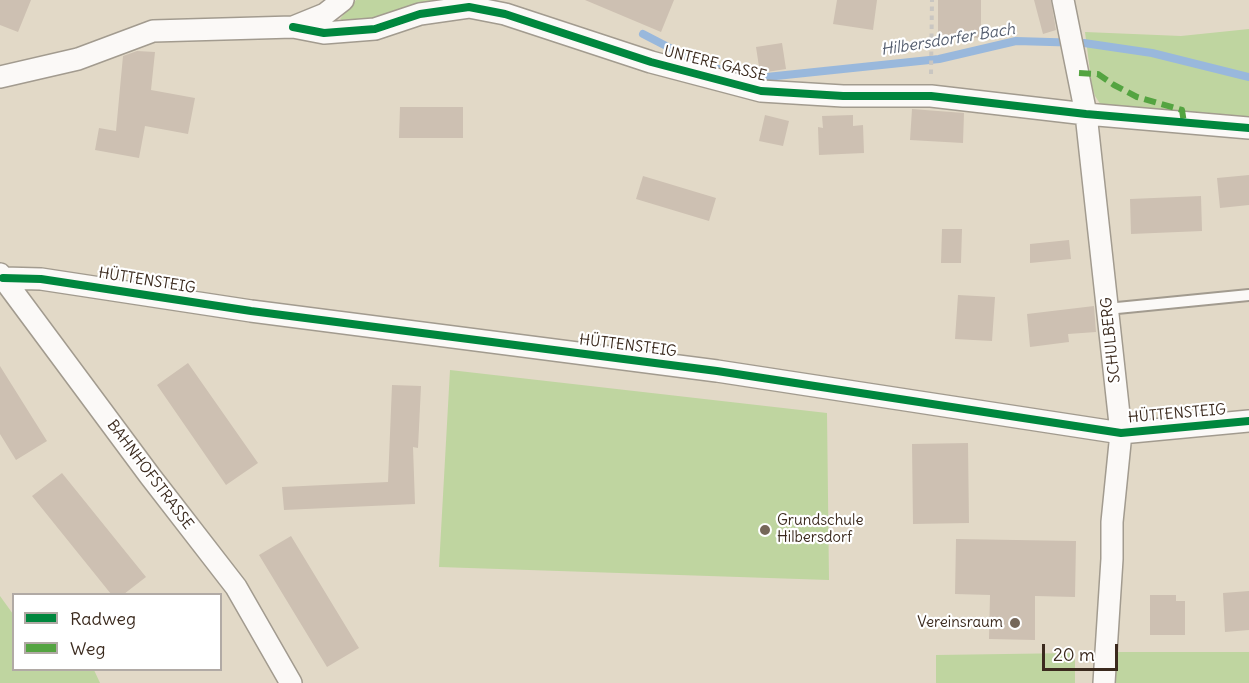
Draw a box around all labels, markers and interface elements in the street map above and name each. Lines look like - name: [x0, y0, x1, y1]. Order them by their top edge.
- water label: Hilbersdorfer Bach: [880, 20, 1016, 60]
- street label: UNTERE GASSE: [662, 43, 768, 85]
- street label: HÜTTENSTEIG: [97, 264, 197, 298]
- street label: SCHULBERG: [1098, 296, 1124, 384]
- street label: HÜTTENSTEIG: [578, 331, 678, 361]
- street label: HÜTTENSTEIG: [1127, 401, 1227, 427]
- street label: BAHNHOFSTRASSE: [103, 417, 197, 533]
- place label: Grundschule Hilbersdorf: [777, 512, 863, 547]
- marker: Grundschule Hilbersdorf: [758, 523, 772, 537]
- legend: [12, 593, 222, 671]
- text: Radweg: [70, 607, 136, 630]
- place label: Vereinsraum: [917, 614, 1003, 632]
- marker: Vereinsraum: [1008, 616, 1022, 630]
- scale bar: [1045, 632, 1122, 670]
- text: Weg: [70, 637, 105, 660]
- text: 20 m: [1053, 643, 1095, 666]

